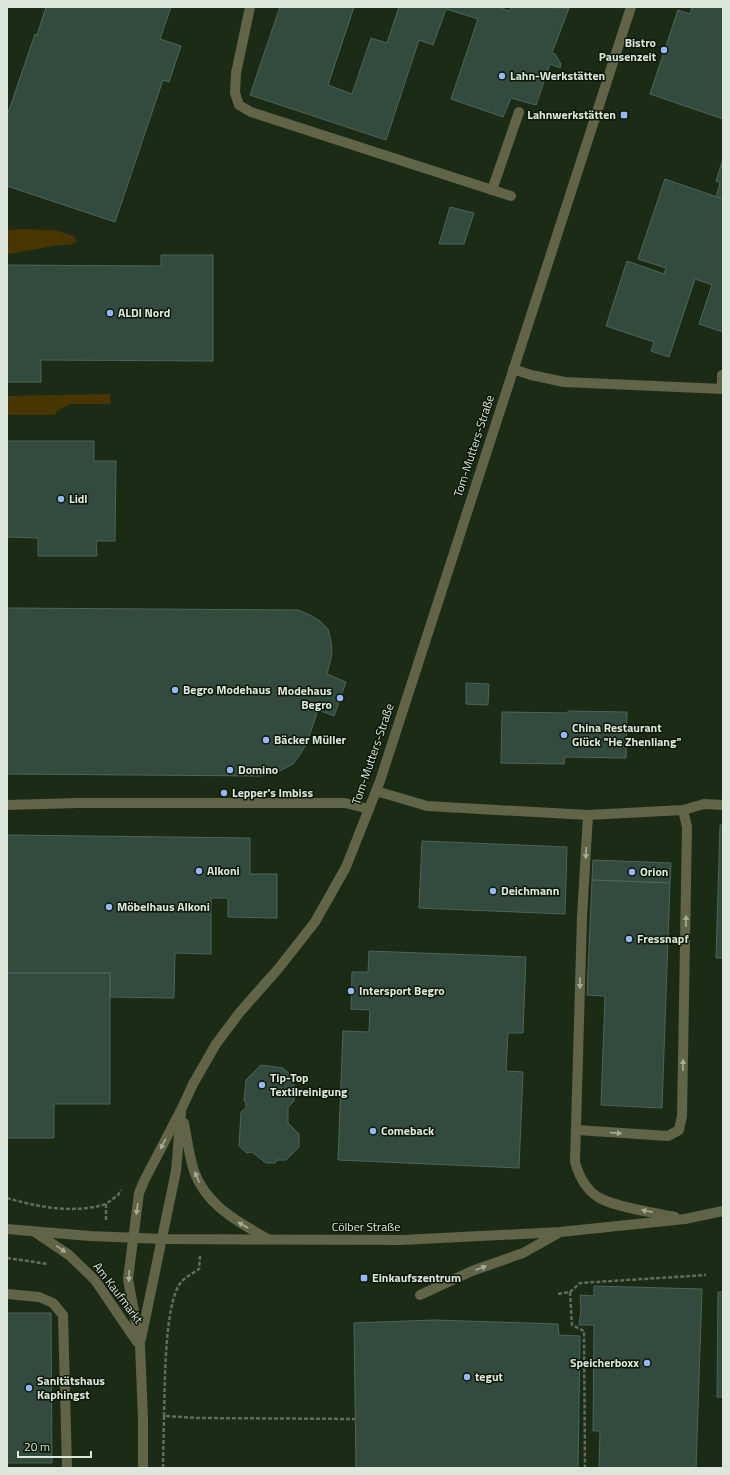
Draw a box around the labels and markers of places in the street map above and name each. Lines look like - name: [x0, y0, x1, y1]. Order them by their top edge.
- place label: Bistro Pausenzeit: [599, 33, 657, 66]
- marker: Bistro Pausenzeit: [659, 45, 669, 55]
- place label: Lahn-Werkstätten: [510, 66, 605, 85]
- marker: Lahn-Werkstätten: [497, 71, 507, 81]
- place label: Lahnwerkstätten: [527, 105, 616, 124]
- marker: Lahnwerkstätten: [619, 110, 629, 120]
- place label: ALDI Nord: [118, 303, 170, 322]
- marker: ALDI Nord: [105, 308, 115, 318]
- place label: Lidl: [69, 489, 88, 508]
- marker: Lidl: [56, 494, 66, 504]
- place label: Begro Modehaus: [183, 680, 271, 699]
- place label: Modehaus Begro: [278, 681, 332, 714]
- marker: Begro Modehaus: [170, 685, 180, 695]
- marker: Modehaus Begro: [335, 693, 345, 703]
- place label: China Restaurant Glück "He Zhenliang": [572, 718, 681, 751]
- place label: Bäcker Müller: [274, 730, 347, 749]
- marker: China Restaurant Glück "He Zhenliang": [559, 730, 569, 740]
- marker: Bäcker Müller: [261, 735, 271, 745]
- place label: Domino: [238, 760, 278, 779]
- marker: Domino: [225, 765, 235, 775]
- place label: Lepper's Imbiss: [232, 783, 313, 802]
- marker: Lepper's Imbiss: [219, 788, 229, 798]
- place label: Alkoni: [207, 861, 240, 880]
- place label: Orion: [640, 862, 668, 881]
- marker: Alkoni: [194, 866, 204, 876]
- marker: Orion: [627, 867, 637, 877]
- place label: Deichmann: [501, 881, 559, 900]
- marker: Deichmann: [488, 886, 498, 896]
- place label: Möbelhaus Alkoni: [117, 897, 210, 916]
- marker: Möbelhaus Alkoni: [104, 902, 114, 912]
- place label: Fressnapf: [637, 929, 689, 948]
- marker: Fressnapf: [624, 934, 634, 944]
- place label: Intersport Begro: [359, 981, 445, 1000]
- marker: Intersport Begro: [346, 986, 356, 996]
- place label: Tip-Top Textilreinigung: [270, 1068, 348, 1101]
- marker: Tip-Top Textilreinigung: [257, 1080, 267, 1090]
- place label: Comeback: [381, 1121, 435, 1140]
- marker: Comeback: [368, 1126, 378, 1136]
- place label: Einkaufszentrum: [372, 1268, 461, 1287]
- marker: Einkaufszentrum: [359, 1273, 369, 1283]
- place label: Speicherboxx: [570, 1353, 639, 1372]
- marker: Speicherboxx: [642, 1358, 652, 1368]
- place label: tegut: [475, 1367, 504, 1386]
- place label: Sanitätshaus Kaphingst: [37, 1371, 105, 1404]
- marker: tegut: [462, 1372, 472, 1382]
- marker: Sanitätshaus Kaphingst: [24, 1383, 34, 1393]

